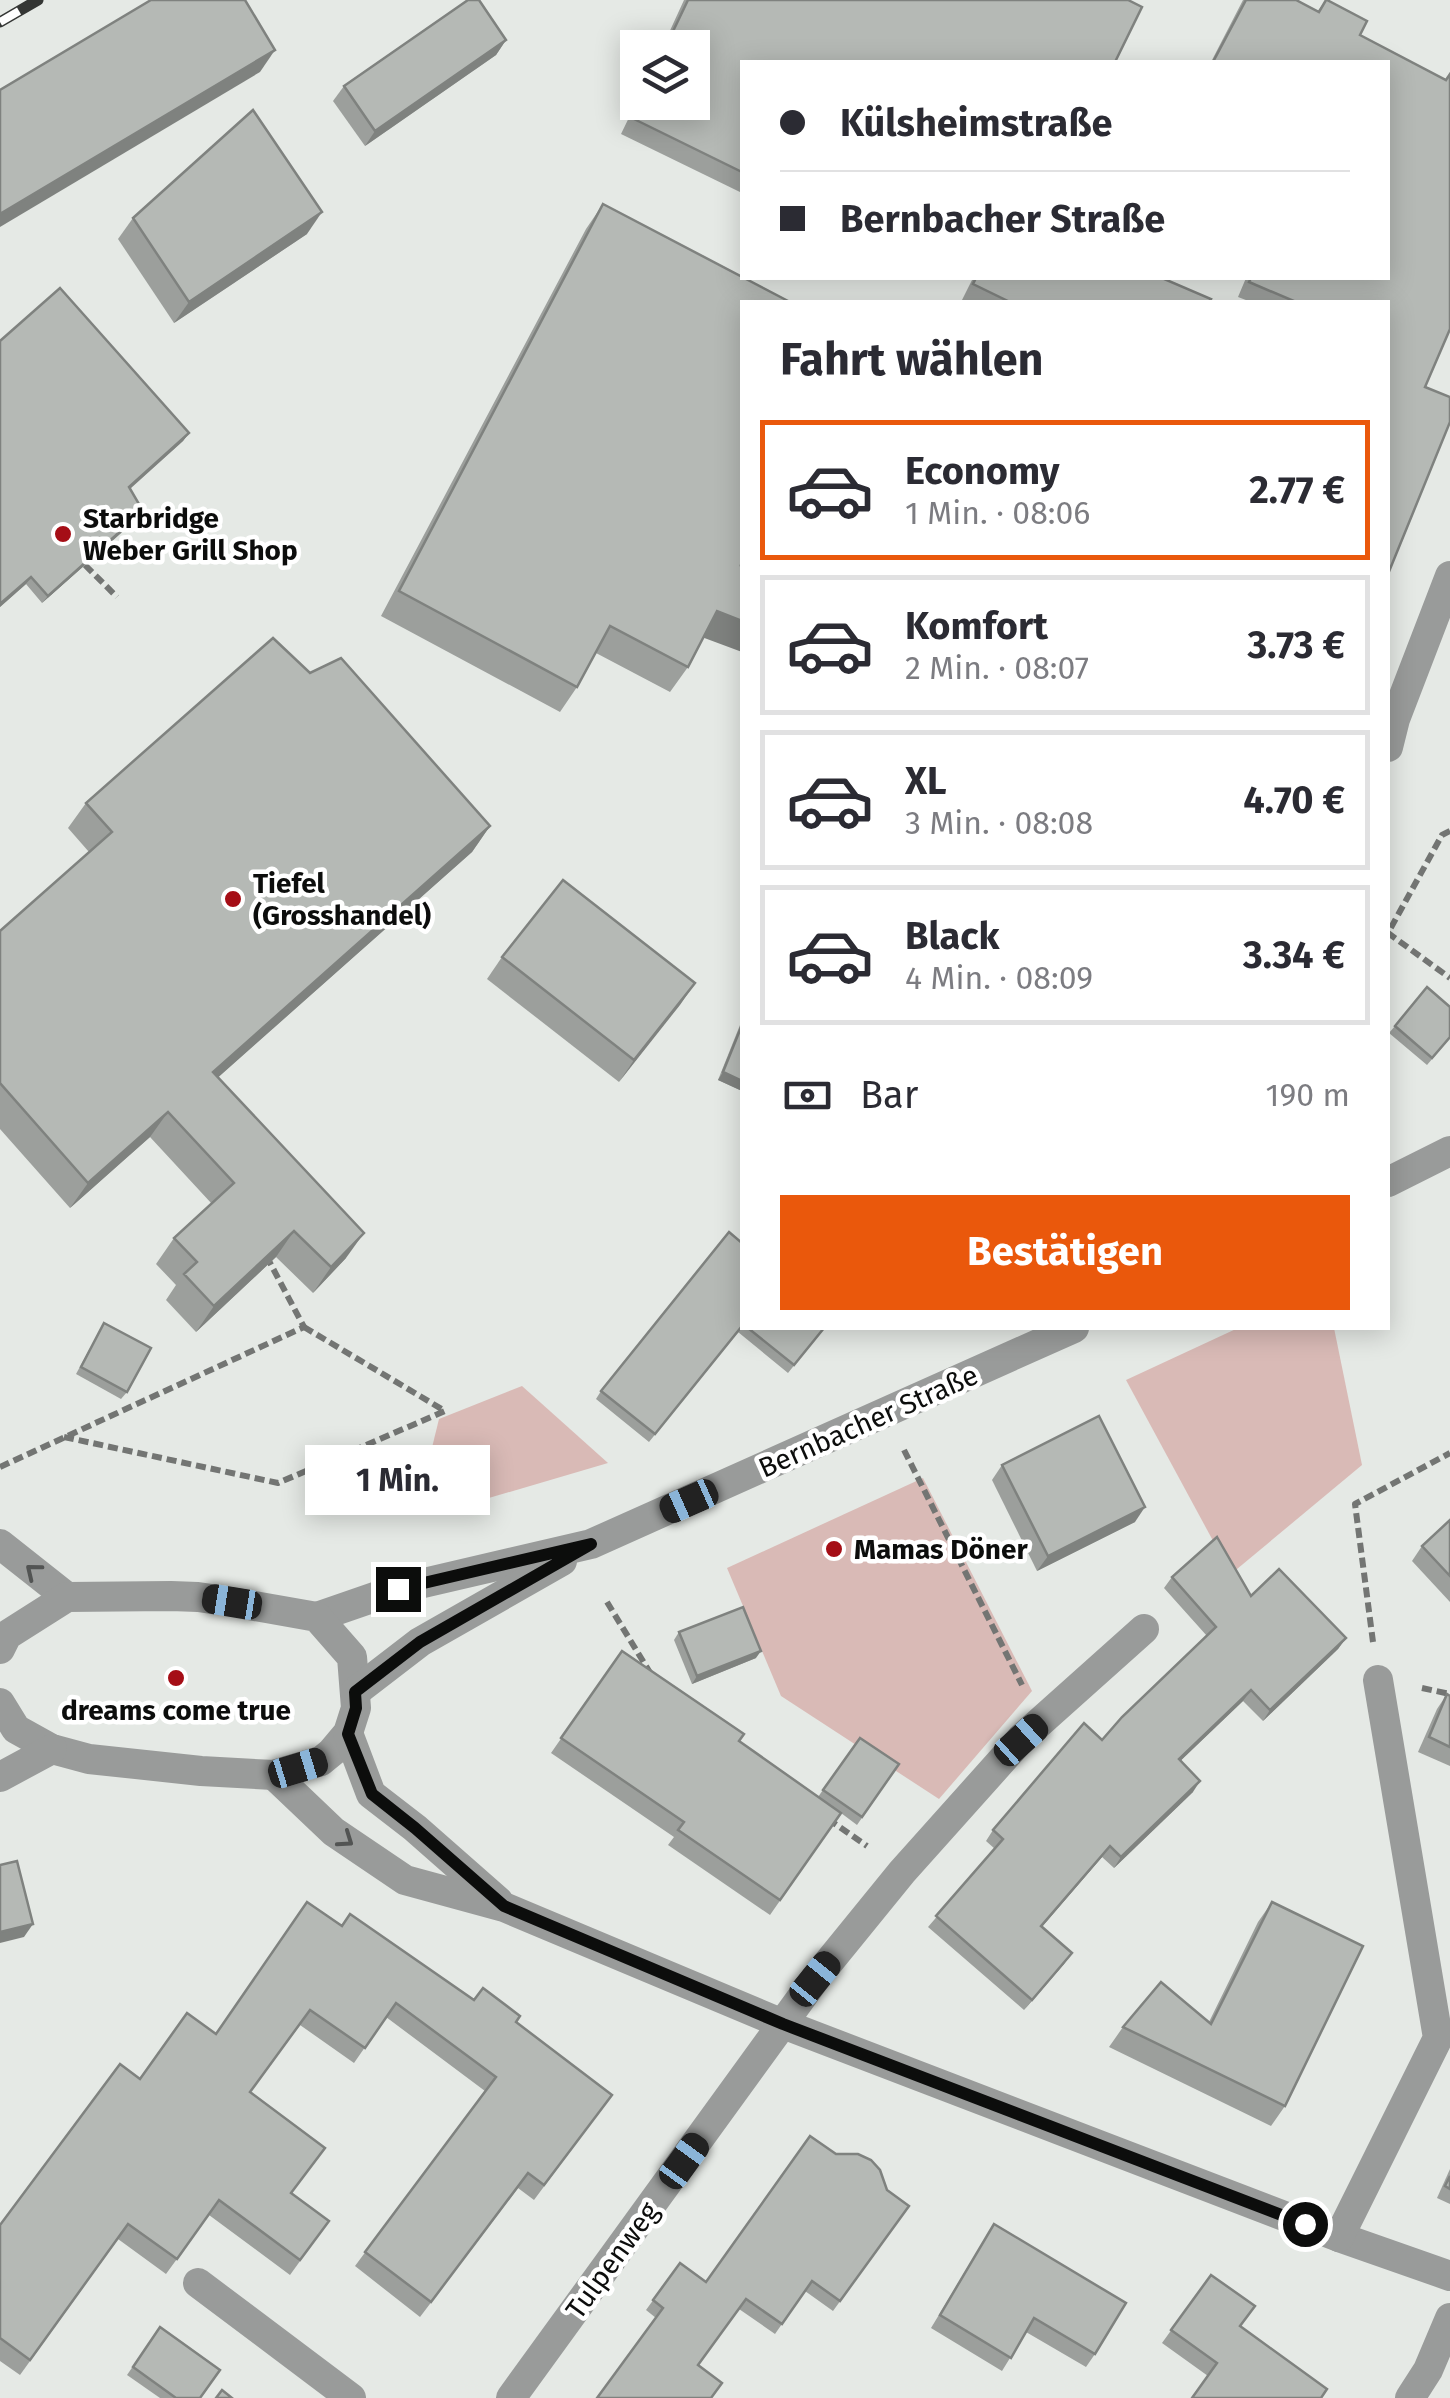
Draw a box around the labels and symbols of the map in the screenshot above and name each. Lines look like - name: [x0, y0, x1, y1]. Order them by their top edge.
- place label: Starbridge Weber Grill Shop: [83, 502, 298, 567]
- marker: Starbridge Weber Grill Shop: [52, 523, 74, 545]
- place label: Tiefel (Grosshandel): [253, 867, 431, 932]
- marker: Tiefel (Grosshandel): [222, 888, 244, 910]
- street label: Bernbacher Straße: [753, 1358, 983, 1485]
- callout: 1 Min.: [306, 1444, 490, 1514]
- car: [655, 1475, 723, 1527]
- place label: Mamas Döner: [854, 1533, 1028, 1566]
- marker: Mamas Döner: [823, 1538, 845, 1560]
- one-way arrow: [27, 1565, 45, 1583]
- route end: [376, 1567, 421, 1612]
- car: [200, 1582, 264, 1622]
- marker: dreams come true: [165, 1667, 187, 1689]
- place label: dreams come true: [61, 1694, 291, 1727]
- car: [989, 1709, 1053, 1771]
- car: [265, 1745, 331, 1791]
- one-way arrow: [335, 1828, 354, 1846]
- car: [784, 1946, 846, 2012]
- car: [654, 2128, 714, 2194]
- street label: Tulpenweg: [559, 2195, 666, 2325]
- route start: [1283, 2202, 1328, 2247]

